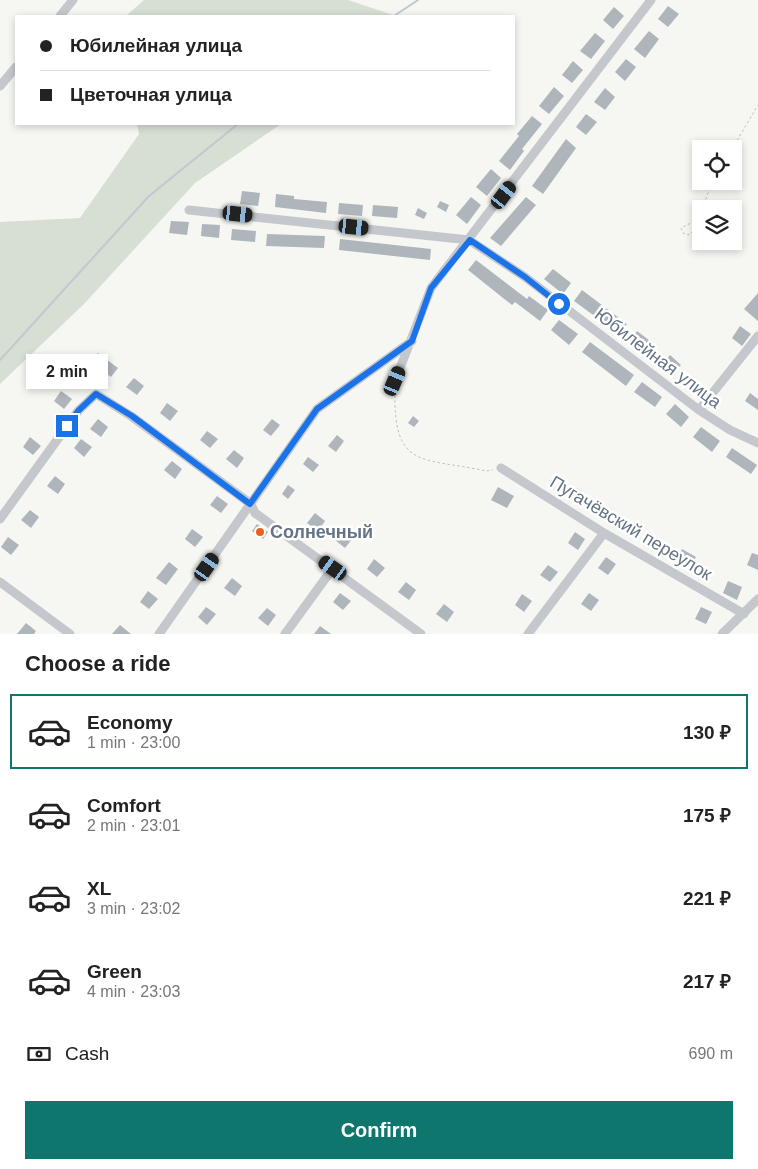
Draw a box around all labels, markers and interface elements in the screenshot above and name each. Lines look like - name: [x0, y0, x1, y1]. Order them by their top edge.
- text: Юбилейная улица: [70, 35, 242, 56]
- text: Цветочная улица: [70, 84, 232, 105]
- map controls: [692, 140, 742, 250]
- button: locate: [692, 140, 742, 190]
- car: [488, 179, 519, 211]
- button: layers: [692, 200, 742, 250]
- car: [222, 205, 253, 223]
- car: [338, 218, 369, 236]
- route start: [548, 293, 570, 315]
- street label: Юбилейная улица: [591, 304, 726, 413]
- callout: 2 min: [26, 354, 108, 388]
- text: 2 min: [46, 363, 88, 380]
- car: [382, 364, 407, 398]
- route end: [56, 415, 78, 437]
- street label: Пугачёвский переулок: [546, 472, 716, 584]
- place label: Солнечный: [270, 522, 373, 542]
- marker: Солнечный: [254, 526, 266, 538]
- car: [192, 550, 221, 584]
- car: [316, 553, 349, 583]
- text: Choose a ride: [25, 651, 170, 676]
- icon: car: [27, 709, 72, 754]
- text: Economy: [87, 712, 173, 733]
- text: 130 ₽: [683, 722, 731, 743]
- text: 1 min · 23:00: [87, 734, 180, 751]
- icon: car: [27, 792, 72, 837]
- text: Comfort: [87, 795, 161, 816]
- text: 175 ₽: [683, 805, 731, 826]
- text: 2 min · 23:01: [87, 817, 180, 834]
- icon: car: [27, 875, 72, 920]
- text: XL: [87, 878, 111, 899]
- text: 221 ₽: [683, 888, 731, 909]
- text: 3 min · 23:02: [87, 900, 180, 917]
- icon: car: [27, 958, 72, 1003]
- text: Green: [87, 961, 142, 982]
- text: 217 ₽: [683, 971, 731, 992]
- text: 4 min · 23:03: [87, 983, 180, 1000]
- icon: cash: [25, 1040, 53, 1068]
- text: Cash: [65, 1043, 109, 1064]
- text: 690 m: [689, 1045, 733, 1062]
- button: Confirm: [25, 1101, 733, 1159]

